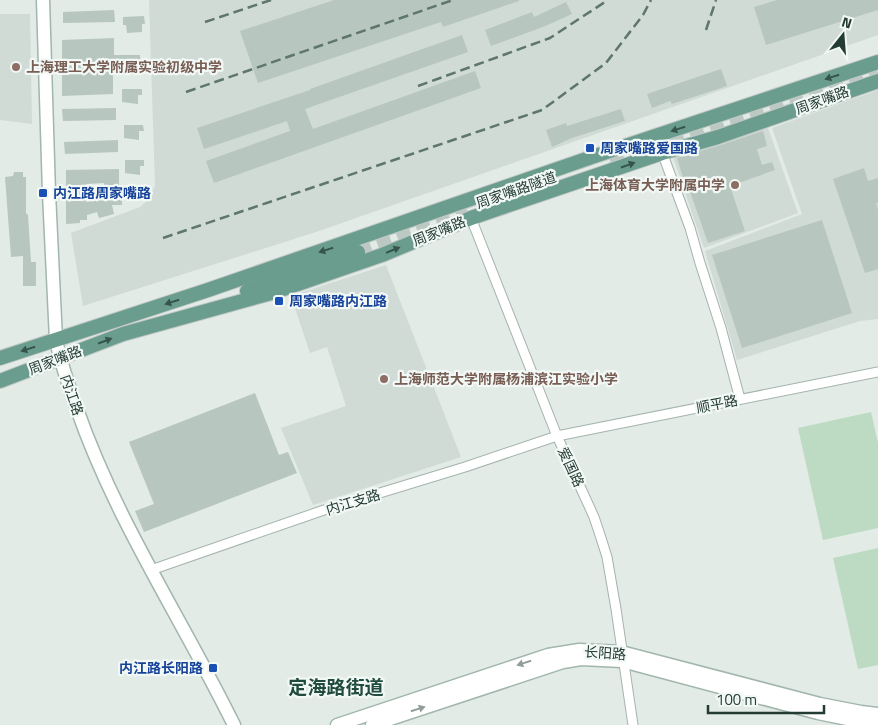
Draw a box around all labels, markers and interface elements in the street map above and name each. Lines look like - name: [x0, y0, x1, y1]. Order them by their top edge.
- north arrow: [818, 10, 868, 60]
- text: N: [839, 11, 855, 34]
- place label: 上海理工大学附属实验初级中学: [26, 56, 222, 77]
- marker: 上海理工大学附属实验初级中学: [10, 61, 22, 73]
- one-way arrow: [824, 74, 839, 81]
- street label: 周家嘴路: [792, 80, 852, 119]
- one-way arrow: [670, 125, 685, 133]
- place label: 周家嘴路爱国路: [600, 137, 698, 158]
- marker: 周家嘴路爱国路: [584, 142, 596, 154]
- one-way arrow: [621, 161, 636, 168]
- street label: 周家嘴路隧道: [473, 166, 559, 213]
- place label: 上海体育大学附属中学: [585, 174, 725, 195]
- marker: 上海体育大学附属中学: [729, 179, 741, 191]
- place label: 内江路周家嘴路: [53, 182, 151, 203]
- marker: 内江路周家嘴路: [37, 187, 49, 199]
- street label: 周家嘴路: [409, 210, 469, 251]
- one-way arrow: [386, 246, 401, 254]
- one-way arrow: [318, 247, 333, 254]
- place label: 周家嘴路内江路: [289, 290, 387, 311]
- marker: 周家嘴路内江路: [273, 295, 285, 307]
- one-way arrow: [164, 299, 179, 307]
- one-way arrow: [98, 337, 113, 345]
- street label: 周家嘴路: [25, 340, 85, 379]
- one-way arrow: [21, 346, 36, 354]
- place label: 上海师范大学附属杨浦滨江实验小学: [394, 368, 618, 389]
- street label: 内江路: [56, 372, 89, 418]
- marker: 上海师范大学附属杨浦滨江实验小学: [378, 373, 390, 385]
- street label: 顺平路: [694, 389, 740, 418]
- street label: 爱国路: [553, 443, 590, 490]
- street label: 内江支路: [323, 483, 383, 520]
- street label: 长阳路: [583, 641, 627, 664]
- place label: 内江路长阳路: [119, 657, 203, 678]
- one-way arrow: [516, 660, 531, 667]
- marker: 内江路长阳路: [207, 662, 219, 674]
- district label: 定海路街道: [288, 672, 384, 701]
- scale bar: [708, 682, 824, 714]
- text: 100 m: [716, 688, 757, 711]
- one-way arrow: [411, 705, 426, 713]

